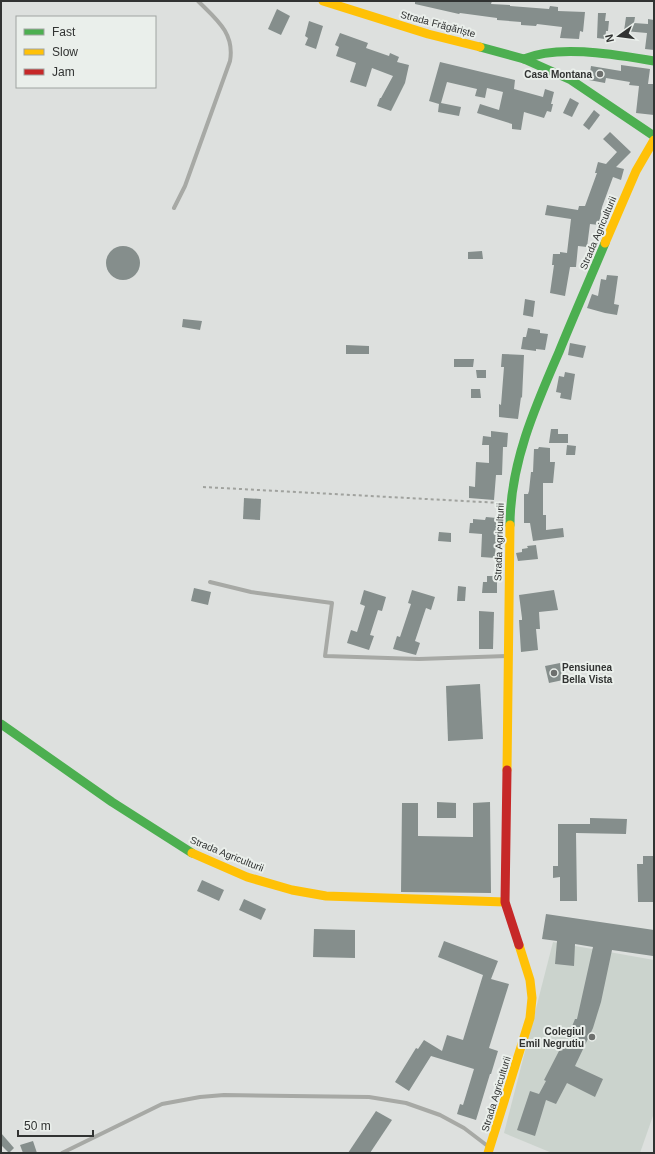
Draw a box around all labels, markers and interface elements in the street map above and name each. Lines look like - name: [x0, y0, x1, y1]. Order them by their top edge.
- street label: Strada Frăgăriște: [399, 9, 477, 39]
- legend: [16, 16, 156, 88]
- north arrow: [599, 16, 639, 56]
- text: Fast: [52, 25, 76, 39]
- text: N: [603, 33, 616, 44]
- text: Slow: [52, 45, 78, 59]
- text: Jam: [52, 65, 75, 79]
- place label: Casa Montana: [524, 69, 592, 80]
- marker: Casa Montana: [595, 69, 605, 79]
- street label: Strada Agriculturii: [578, 195, 618, 271]
- street label: Strada Agriculturii: [492, 503, 506, 581]
- place label: Pensiunea Bella Vista: [562, 662, 613, 685]
- marker: Pensiunea Bella Vista: [549, 668, 559, 678]
- street label: Strada Agriculturii: [189, 834, 265, 874]
- place label: Colegiul Emil Negrutiu: [519, 1026, 584, 1049]
- marker: Colegiul Emil Negrutiu: [587, 1032, 597, 1042]
- street label: Strada Agriculturii: [479, 1055, 513, 1133]
- scale bar: [18, 1112, 93, 1138]
- text: 50 m: [24, 1119, 51, 1133]

